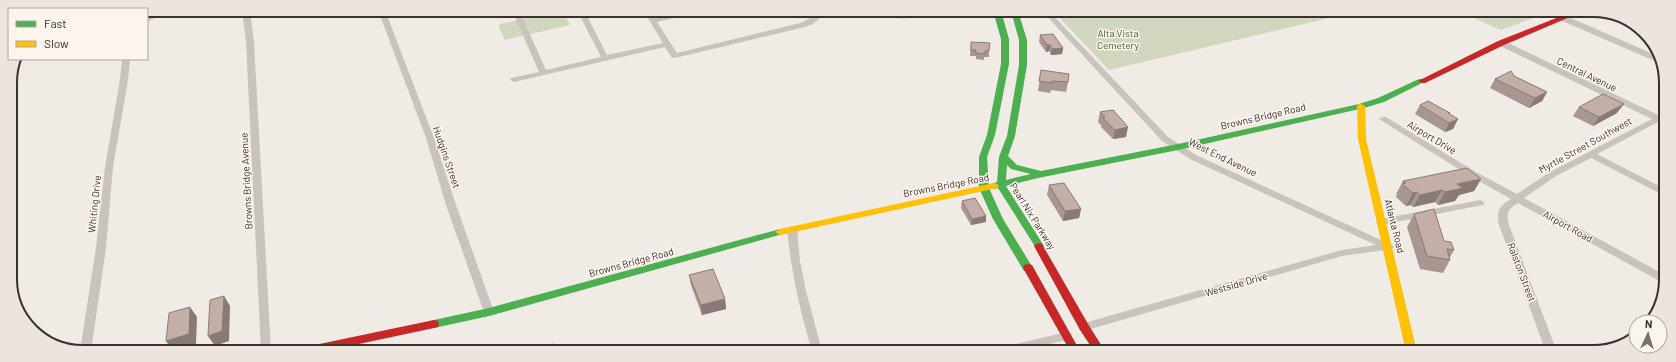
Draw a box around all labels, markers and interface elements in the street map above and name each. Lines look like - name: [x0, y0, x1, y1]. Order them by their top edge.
- legend: [8, 8, 148, 60]
- text: Fast: [44, 16, 67, 30]
- park label: Alta Vista Cemetery: [1097, 27, 1139, 51]
- text: Slow: [44, 36, 69, 50]
- street label: Central Avenue: [1555, 54, 1619, 94]
- street label: Browns Bridge Road: [1219, 100, 1307, 132]
- street label: Myrtle Street Southwest: [1536, 114, 1634, 176]
- street label: Airport Drive: [1405, 118, 1459, 156]
- street label: Hudgins Street: [431, 124, 463, 190]
- street label: Browns Bridge Avenue: [237, 132, 255, 230]
- street label: West End Avenue: [1187, 135, 1259, 179]
- street label: Browns Bridge Road: [902, 171, 990, 199]
- street label: Whiting Drive: [85, 175, 103, 233]
- street label: Pearl Nix Parkway: [1008, 180, 1059, 252]
- street label: Atlanta Road: [1382, 198, 1408, 254]
- street label: Airport Road: [1541, 207, 1595, 245]
- street label: Ralston Street: [1505, 241, 1539, 303]
- street label: Browns Bridge Road: [587, 245, 675, 279]
- street label: Westside Drive: [1203, 269, 1269, 299]
- north arrow: [1628, 314, 1668, 354]
- text: N: [1645, 317, 1653, 330]

